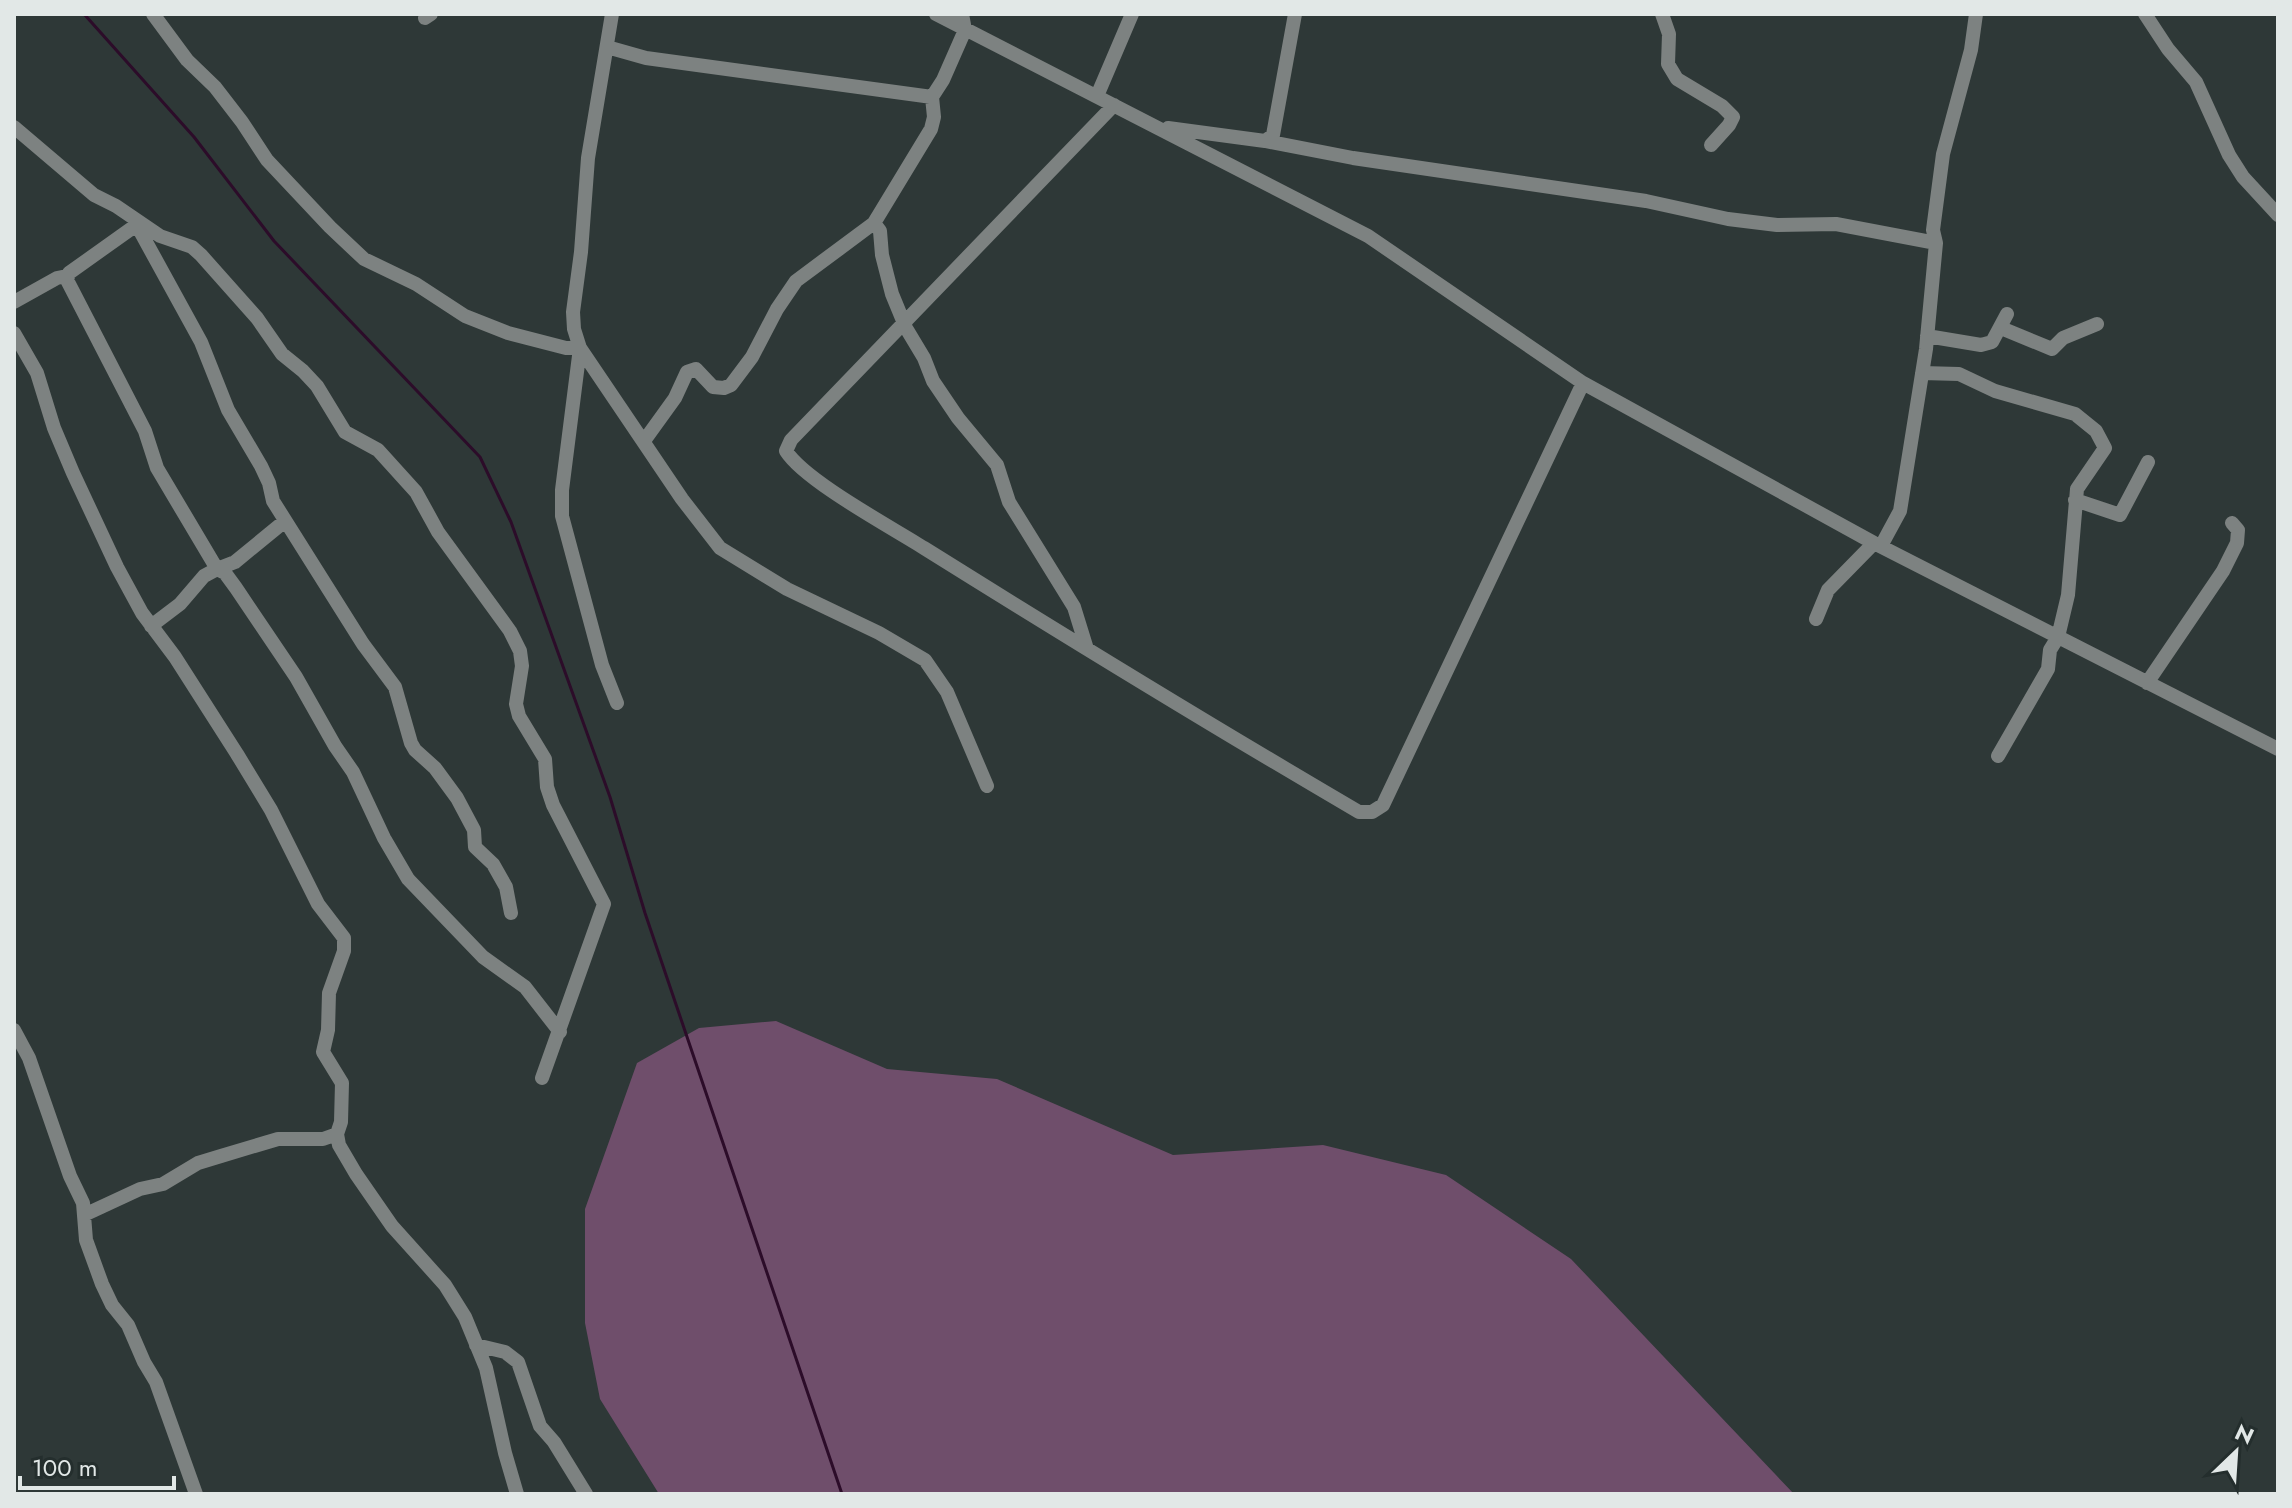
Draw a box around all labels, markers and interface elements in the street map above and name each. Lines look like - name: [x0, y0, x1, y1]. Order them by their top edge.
- north arrow: [2196, 1412, 2276, 1492]
- text: N: [2230, 1416, 2259, 1452]
- scale bar: [20, 1440, 174, 1490]
- text: 100 m: [32, 1450, 98, 1485]

